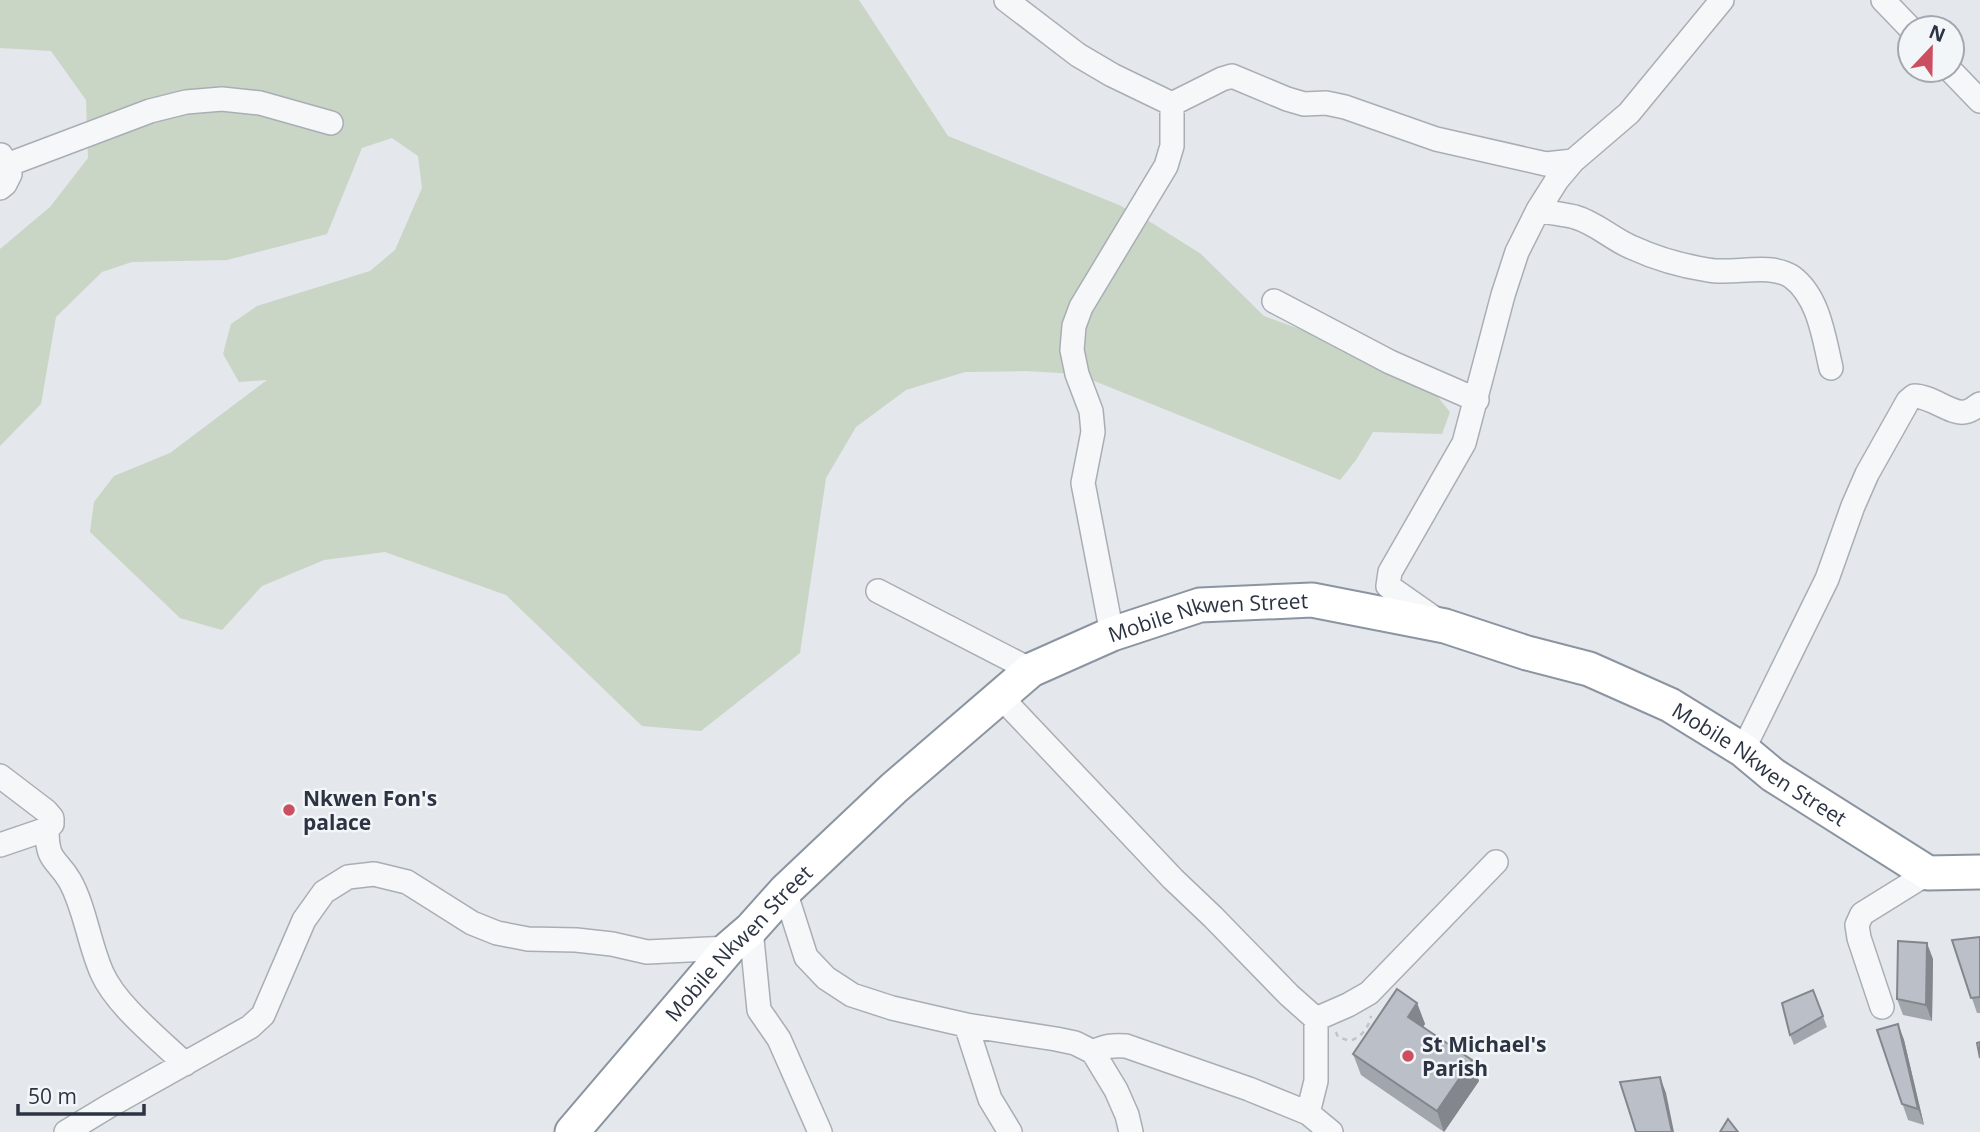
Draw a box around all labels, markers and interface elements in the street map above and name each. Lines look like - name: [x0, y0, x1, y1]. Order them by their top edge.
- north arrow: [1896, 14, 1966, 84]
- text: N: [1925, 18, 1949, 48]
- street label: Mobile Nkwen Street: [1104, 586, 1309, 648]
- street label: Mobile Nkwen Street: [1667, 696, 1852, 832]
- place label: Nkwen Fon's palace: [303, 784, 437, 836]
- marker: Nkwen Fon's palace: [281, 802, 297, 818]
- street label: Mobile Nkwen Street: [659, 859, 818, 1027]
- place label: St Michael's Parish: [1422, 1030, 1546, 1082]
- marker: St Michael's Parish: [1400, 1048, 1416, 1064]
- scale bar: [18, 1072, 144, 1116]
- text: 50 m: [28, 1082, 77, 1110]

